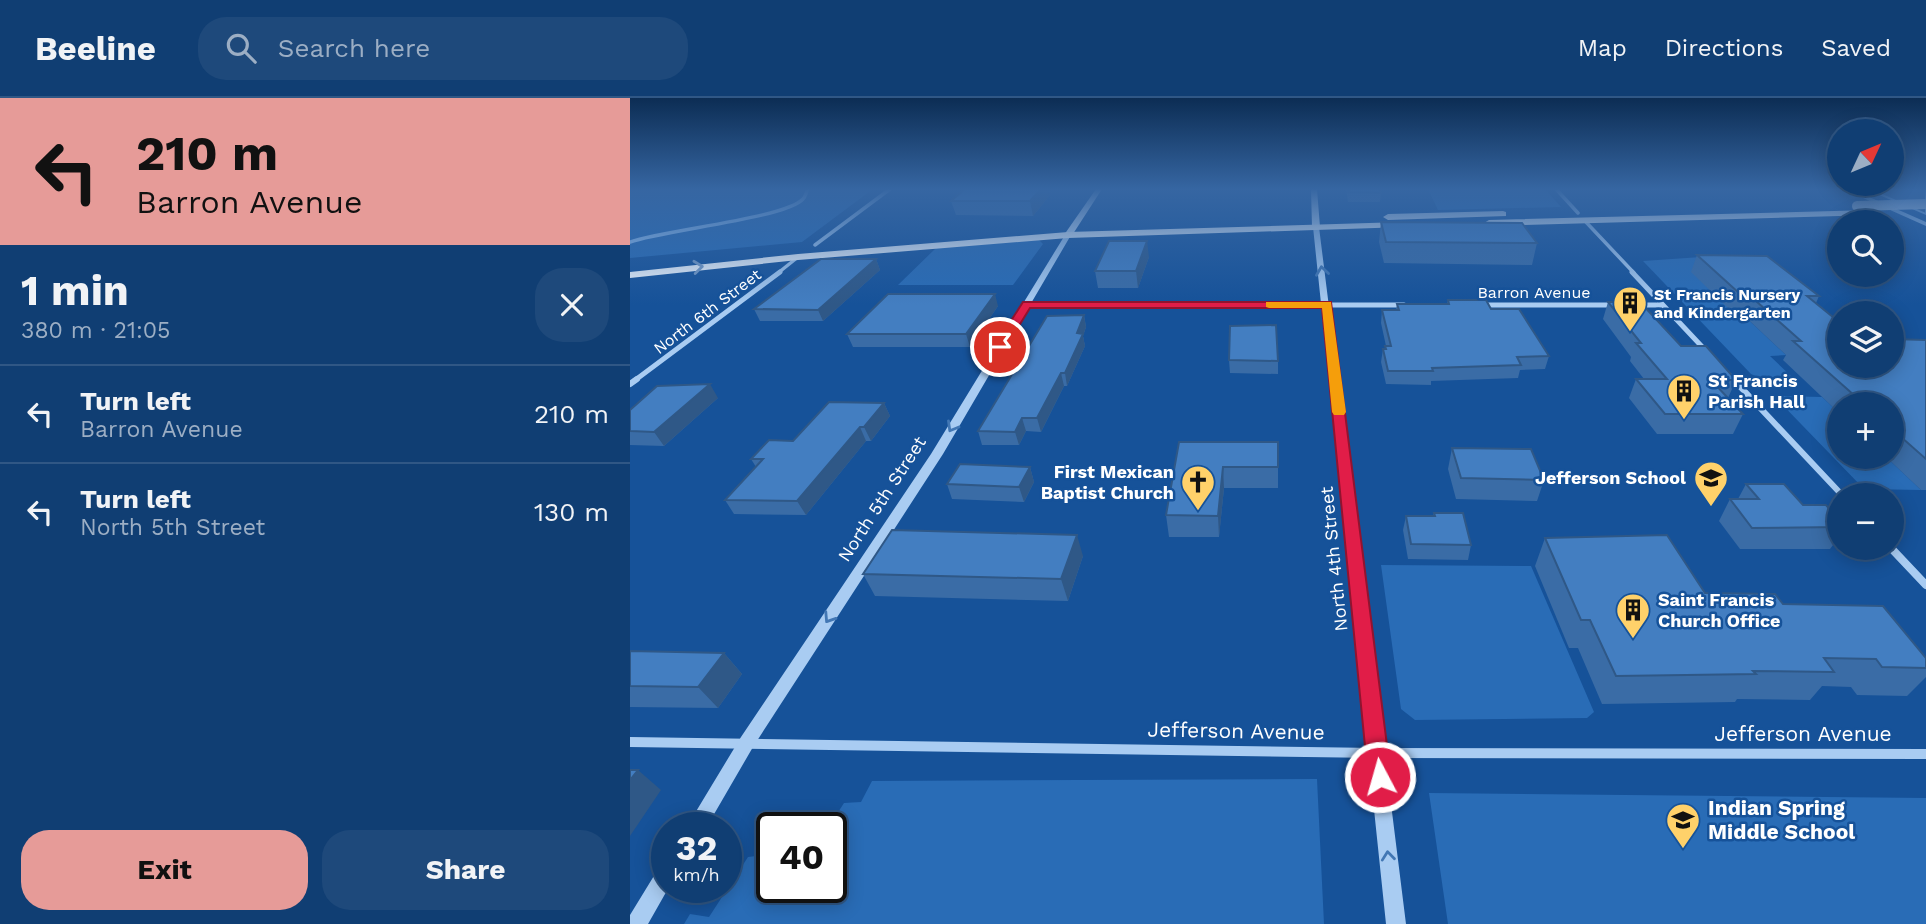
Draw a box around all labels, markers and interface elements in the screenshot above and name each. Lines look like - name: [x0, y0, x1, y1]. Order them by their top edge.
- search box: [198, 17, 688, 80]
- text: Beeline: [35, 29, 156, 68]
- icon: search: [222, 29, 260, 67]
- text: Search here: [278, 33, 430, 63]
- text: Map: [1578, 34, 1627, 62]
- text: Directions: [1665, 34, 1783, 62]
- text: Saved: [1821, 34, 1891, 62]
- north arrow: [1827, 119, 1904, 196]
- map controls: [1827, 119, 1904, 560]
- text: 210 m: [136, 124, 278, 182]
- icon: left: [21, 126, 112, 217]
- text: Barron Avenue: [136, 183, 362, 221]
- button: search: [1827, 210, 1904, 287]
- one-way arrow: [692, 260, 704, 275]
- street label: North 6th Street: [650, 265, 765, 358]
- one-way arrow: [1315, 265, 1330, 277]
- text: 1 min: [21, 266, 129, 315]
- button: close: [535, 268, 609, 342]
- street label: Barron Avenue: [1477, 283, 1591, 302]
- building icon: St Francis Nursery and Kindergarten: [1611, 284, 1649, 333]
- place label: St Francis Nursery and Kindergarten: [1654, 285, 1801, 322]
- button: layers: [1827, 301, 1904, 378]
- text: 380 m · 21:05: [21, 317, 170, 344]
- pin: [970, 317, 1030, 377]
- icon: arrive: [981, 328, 1019, 366]
- place label: St Francis Parish Hall: [1708, 370, 1805, 412]
- building icon: St Francis Parish Hall: [1665, 372, 1703, 421]
- text: Turn left: [80, 386, 191, 416]
- button: +: [1827, 392, 1904, 469]
- icon: left: [21, 395, 59, 433]
- text: 210 m: [534, 399, 609, 429]
- text: Barron Avenue: [80, 416, 243, 443]
- one-way arrow: [947, 420, 960, 433]
- street label: North 5th Street: [833, 432, 930, 565]
- school or university icon: Jefferson School: [1692, 459, 1730, 508]
- place label: First Mexican Baptist Church: [1041, 461, 1174, 503]
- church icon: First Mexican Baptist Church: [1179, 463, 1217, 512]
- place label: Jefferson School: [1535, 467, 1686, 488]
- button: −: [1827, 483, 1904, 560]
- text: Turn left: [80, 484, 191, 514]
- street label: North 4th Street: [1315, 485, 1352, 633]
- icon: left: [21, 493, 59, 531]
- text: 130 m: [534, 497, 609, 527]
- text: North 5th Street: [80, 514, 265, 541]
- place label: Saint Francis Church Office: [1658, 589, 1781, 631]
- building icon: Saint Francis Church Office: [1614, 591, 1652, 640]
- one-way arrow: [825, 610, 837, 623]
- street label: Jefferson Avenue: [1147, 716, 1325, 745]
- street label: Jefferson Avenue: [1714, 721, 1892, 746]
- position arrow: [1343, 740, 1417, 814]
- place label: Indian Spring Middle School: [1708, 795, 1855, 844]
- school or university icon: Indian Spring Middle School: [1664, 801, 1702, 850]
- speed limit sign: 40: [756, 812, 847, 903]
- text: 32: [676, 827, 717, 869]
- button: Exit: [21, 830, 308, 910]
- button: Share: [322, 830, 609, 910]
- one-way arrow: [1381, 850, 1396, 862]
- text: km/h: [673, 864, 720, 885]

